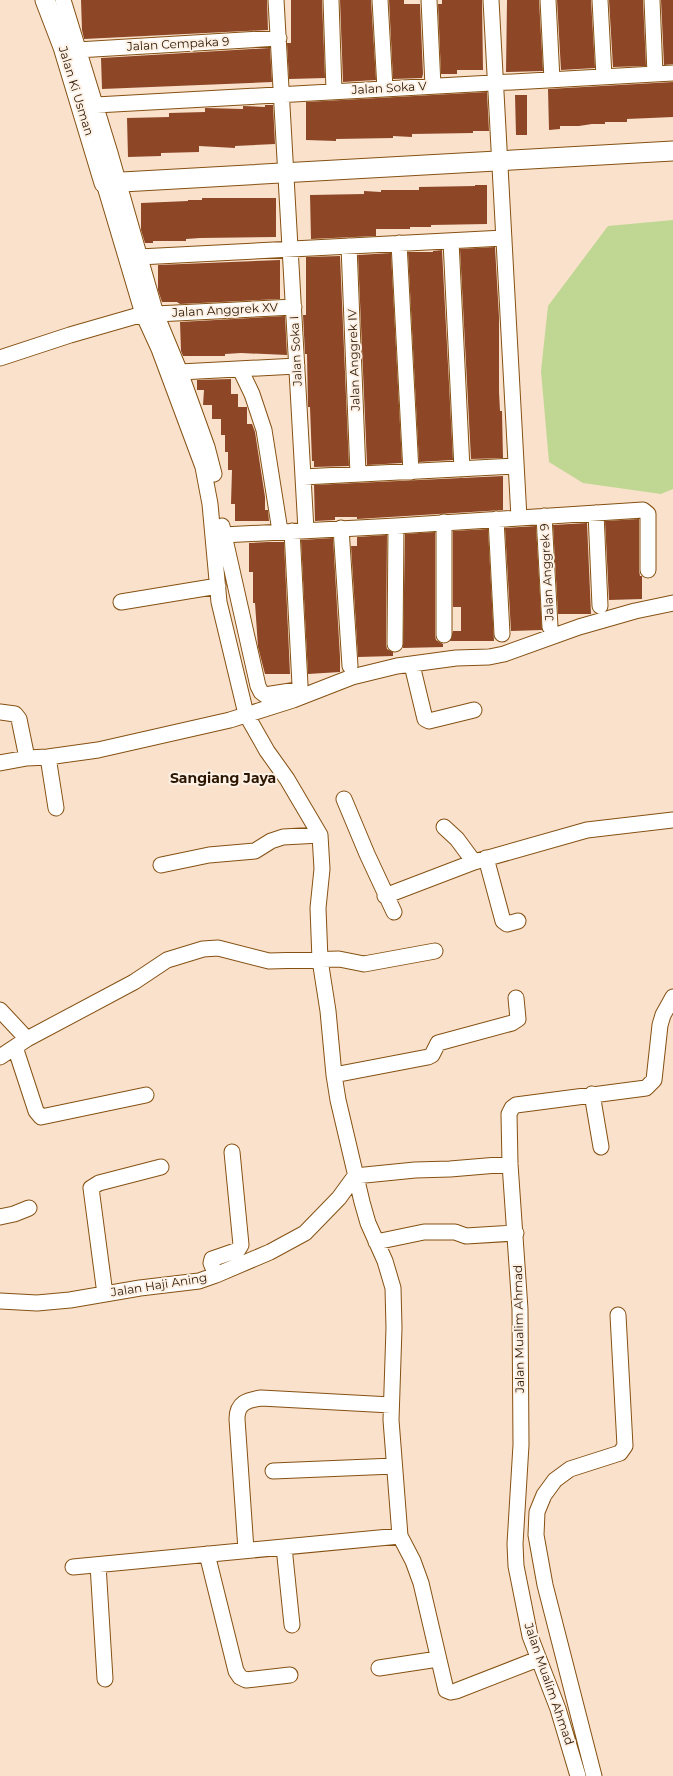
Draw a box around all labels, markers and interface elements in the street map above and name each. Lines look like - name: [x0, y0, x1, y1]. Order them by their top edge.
- street label: Jalan Cempaka 9: [125, 33, 230, 54]
- street label: Jalan Ki Usman: [55, 43, 97, 137]
- street label: Jalan Soka V: [350, 78, 428, 97]
- street label: Jalan Anggrek XV: [171, 299, 279, 320]
- street label: Jalan Anggrek IV: [344, 308, 363, 412]
- street label: Jalan Soka I: [286, 315, 305, 388]
- street label: Jalan Anggrek 9: [536, 523, 557, 622]
- district label: Sangiang Jaya: [170, 769, 276, 787]
- street label: Jalan Mualim Ahmad: [510, 1265, 527, 1394]
- street label: Jalan Haji Aning: [109, 1269, 208, 1300]
- street label: Jalan Mualim Ahmad: [521, 1620, 577, 1747]

